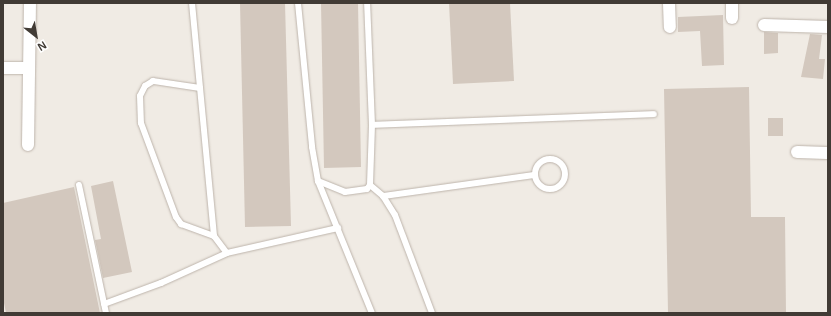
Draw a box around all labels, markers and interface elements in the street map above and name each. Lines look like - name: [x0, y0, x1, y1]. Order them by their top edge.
- north arrow: [16, 16, 56, 56]
- text: N: [36, 39, 49, 53]

